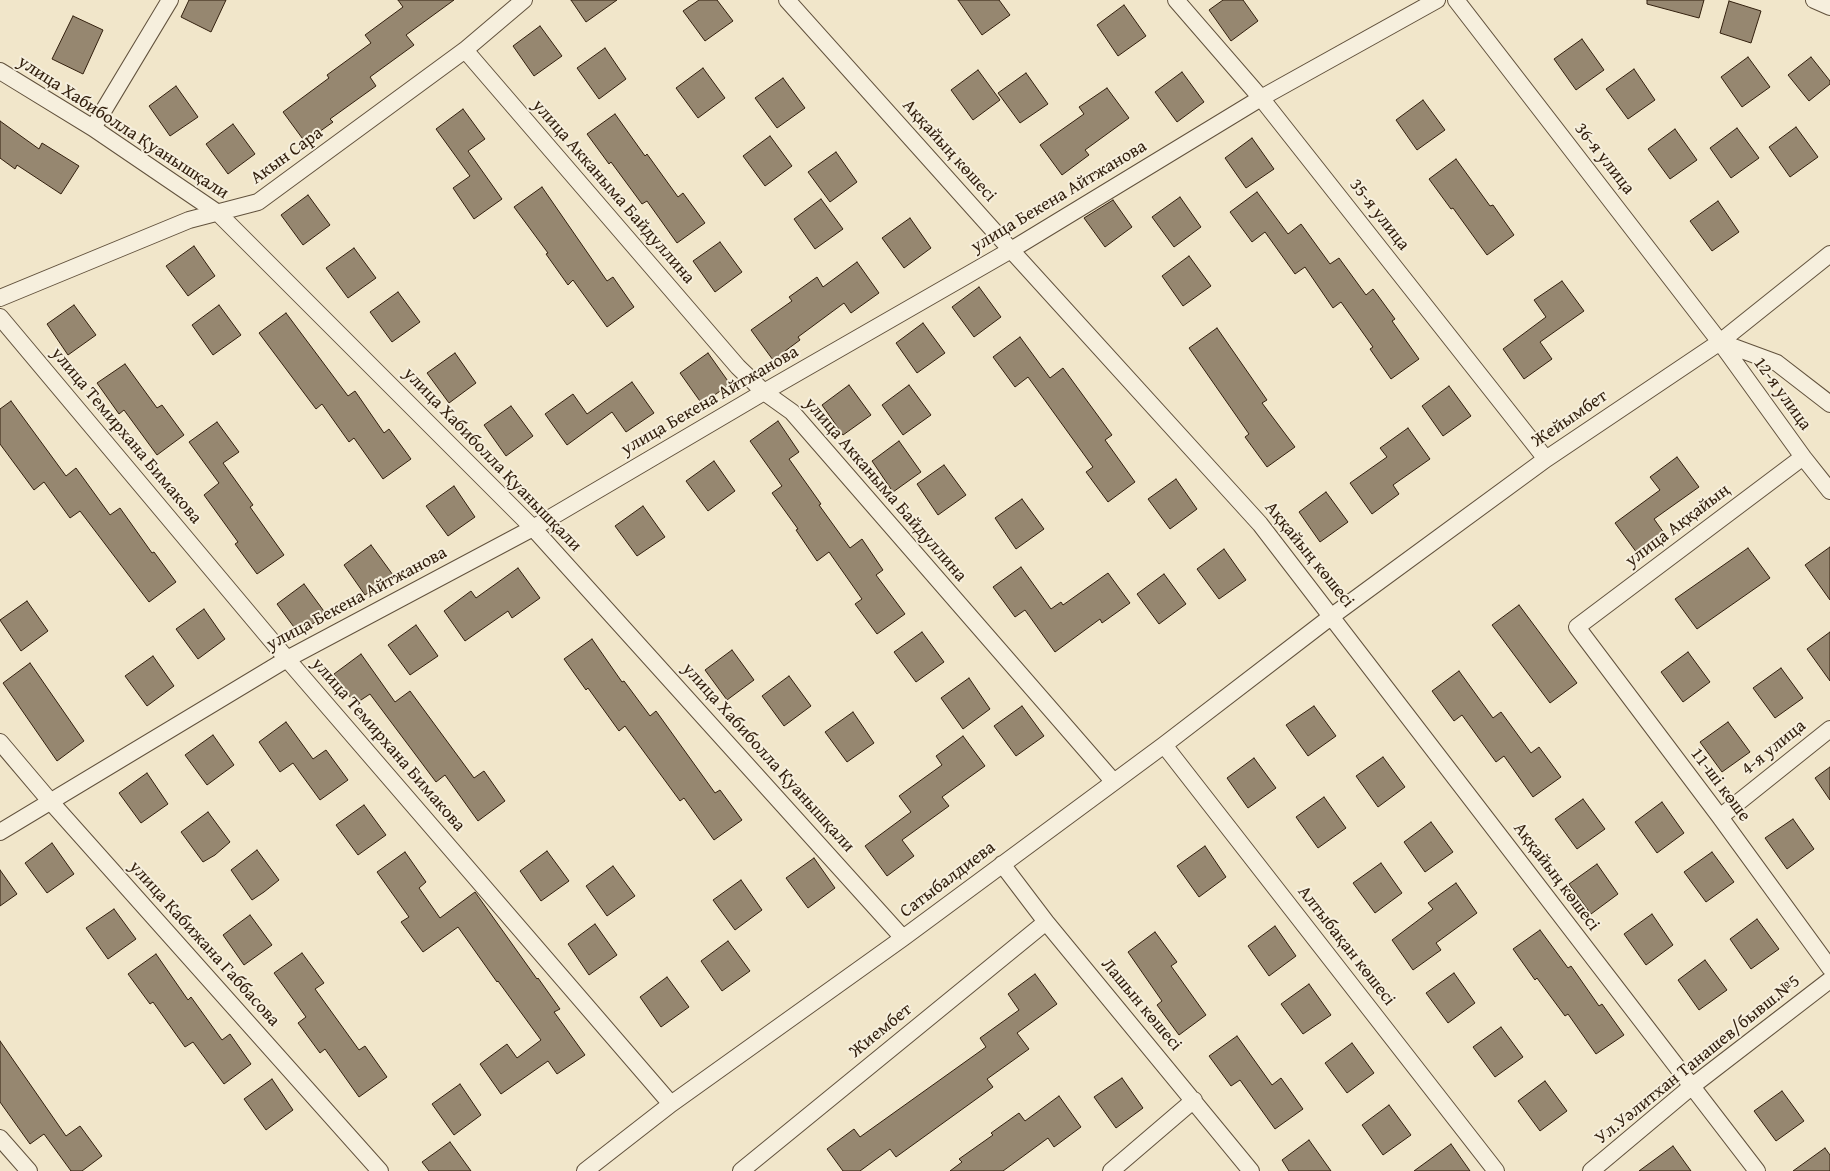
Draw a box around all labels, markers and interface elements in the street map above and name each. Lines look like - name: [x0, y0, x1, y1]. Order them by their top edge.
- street label: улица Хабиболла Қуанышқали: [13, 52, 233, 204]
- street label: улица Акканыма Байдуллина: [527, 95, 699, 289]
- street label: Аққайың көшесі: [897, 95, 1001, 207]
- street label: 36-я улица: [1569, 119, 1639, 199]
- street label: Акын Сара: [247, 123, 327, 189]
- street label: улица Бекена Айтжанова: [967, 136, 1151, 258]
- street label: 35-я улица: [1344, 175, 1414, 255]
- street label: улица Бекена Айтжанова: [618, 341, 802, 461]
- street label: улица Темирхана Бимакова: [46, 344, 206, 528]
- street label: 12-я улица: [1748, 353, 1816, 435]
- street label: улица Хабиболла Қуанышқали: [398, 363, 586, 557]
- street label: Жейымбет: [1528, 386, 1612, 452]
- street label: улица Акканыма Байдуллина: [799, 393, 971, 587]
- street label: улица Аққайың: [1622, 480, 1734, 572]
- street label: Аққайың көшесі: [1260, 498, 1358, 612]
- street label: улица Бекена Айтжанова: [263, 542, 451, 656]
- street label: улица Темирхана Бимакова: [307, 654, 469, 836]
- street label: улица Хабиболла Қуанышқали: [677, 659, 859, 857]
- street label: 4-я улица: [1737, 716, 1811, 780]
- street label: 11-ші көше: [1685, 744, 1755, 826]
- street label: Аққайың көшесі: [1508, 818, 1604, 936]
- street label: Сатыбалдиева: [896, 837, 1000, 923]
- street label: улица Кабижана Габбасова: [124, 857, 284, 1031]
- street label: Алтыбақан көшесі: [1292, 882, 1400, 1010]
- street label: Лашын көшесі: [1096, 954, 1186, 1056]
- street label: Ул.Уәлитхан Танашев/бывш.№5: [1591, 971, 1805, 1149]
- street label: Жиембет: [845, 999, 917, 1063]

